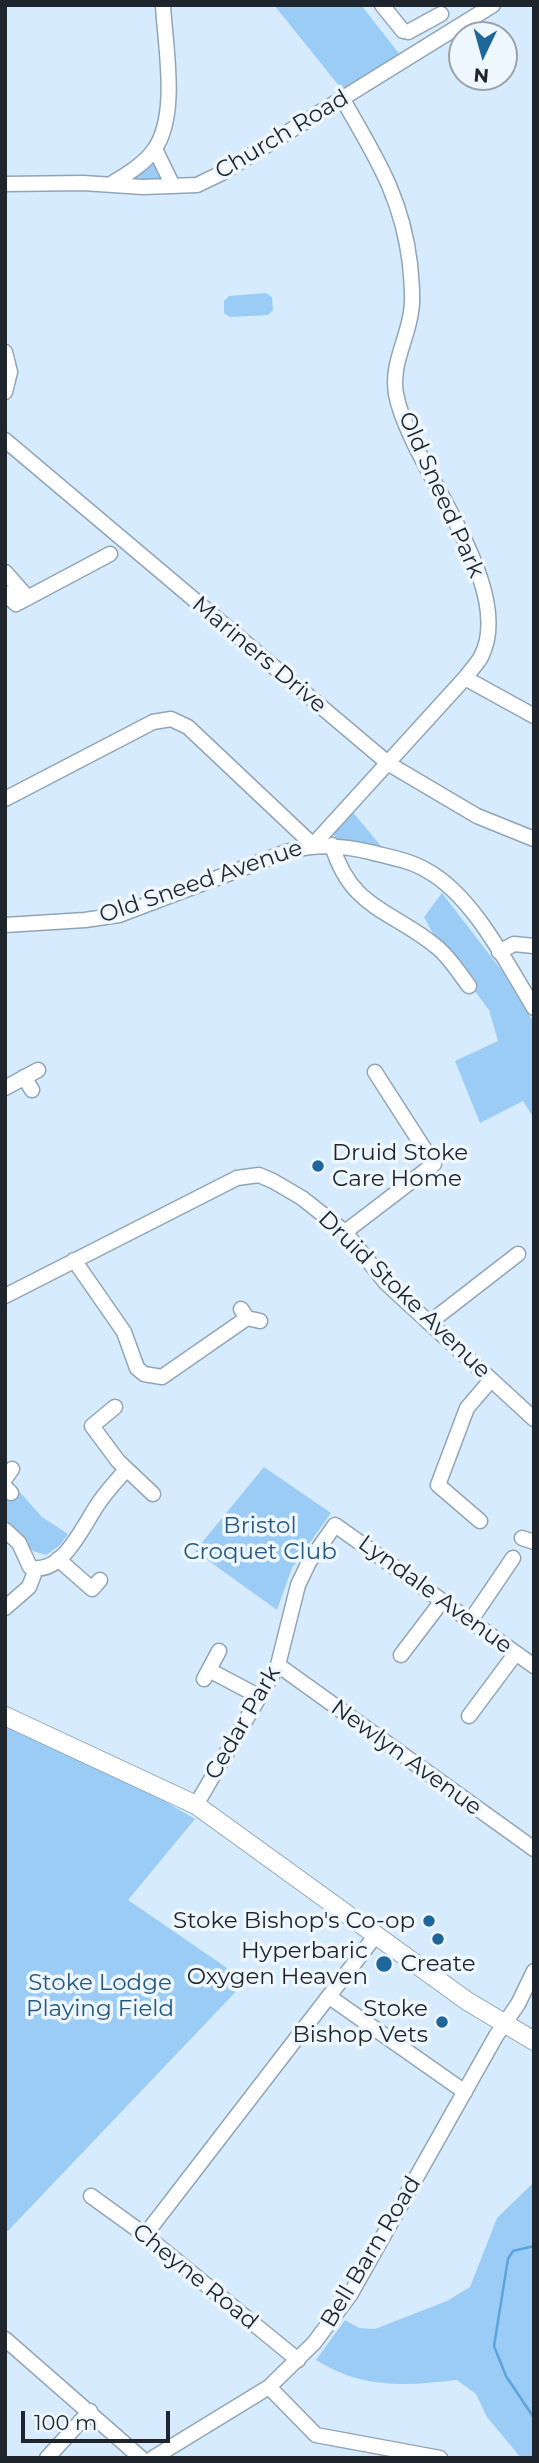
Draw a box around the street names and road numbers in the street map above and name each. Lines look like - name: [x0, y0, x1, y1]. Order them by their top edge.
- street label: Church Road: [210, 84, 354, 186]
- street label: Old Sneed Park: [392, 408, 490, 582]
- street label: Mariners Drive: [186, 591, 332, 719]
- street label: Old Sneed Avenue: [96, 834, 306, 930]
- street label: Druid Stoke Avenue: [312, 1206, 496, 1384]
- street label: Lyndale Avenue: [353, 1530, 517, 1660]
- street label: Cedar Park: [199, 1661, 287, 1785]
- street label: Newlyn Avenue: [325, 1694, 487, 1822]
- street label: Bell Barn Road: [315, 2171, 427, 2333]
- street label: Cheyne Road: [127, 2218, 263, 2336]

